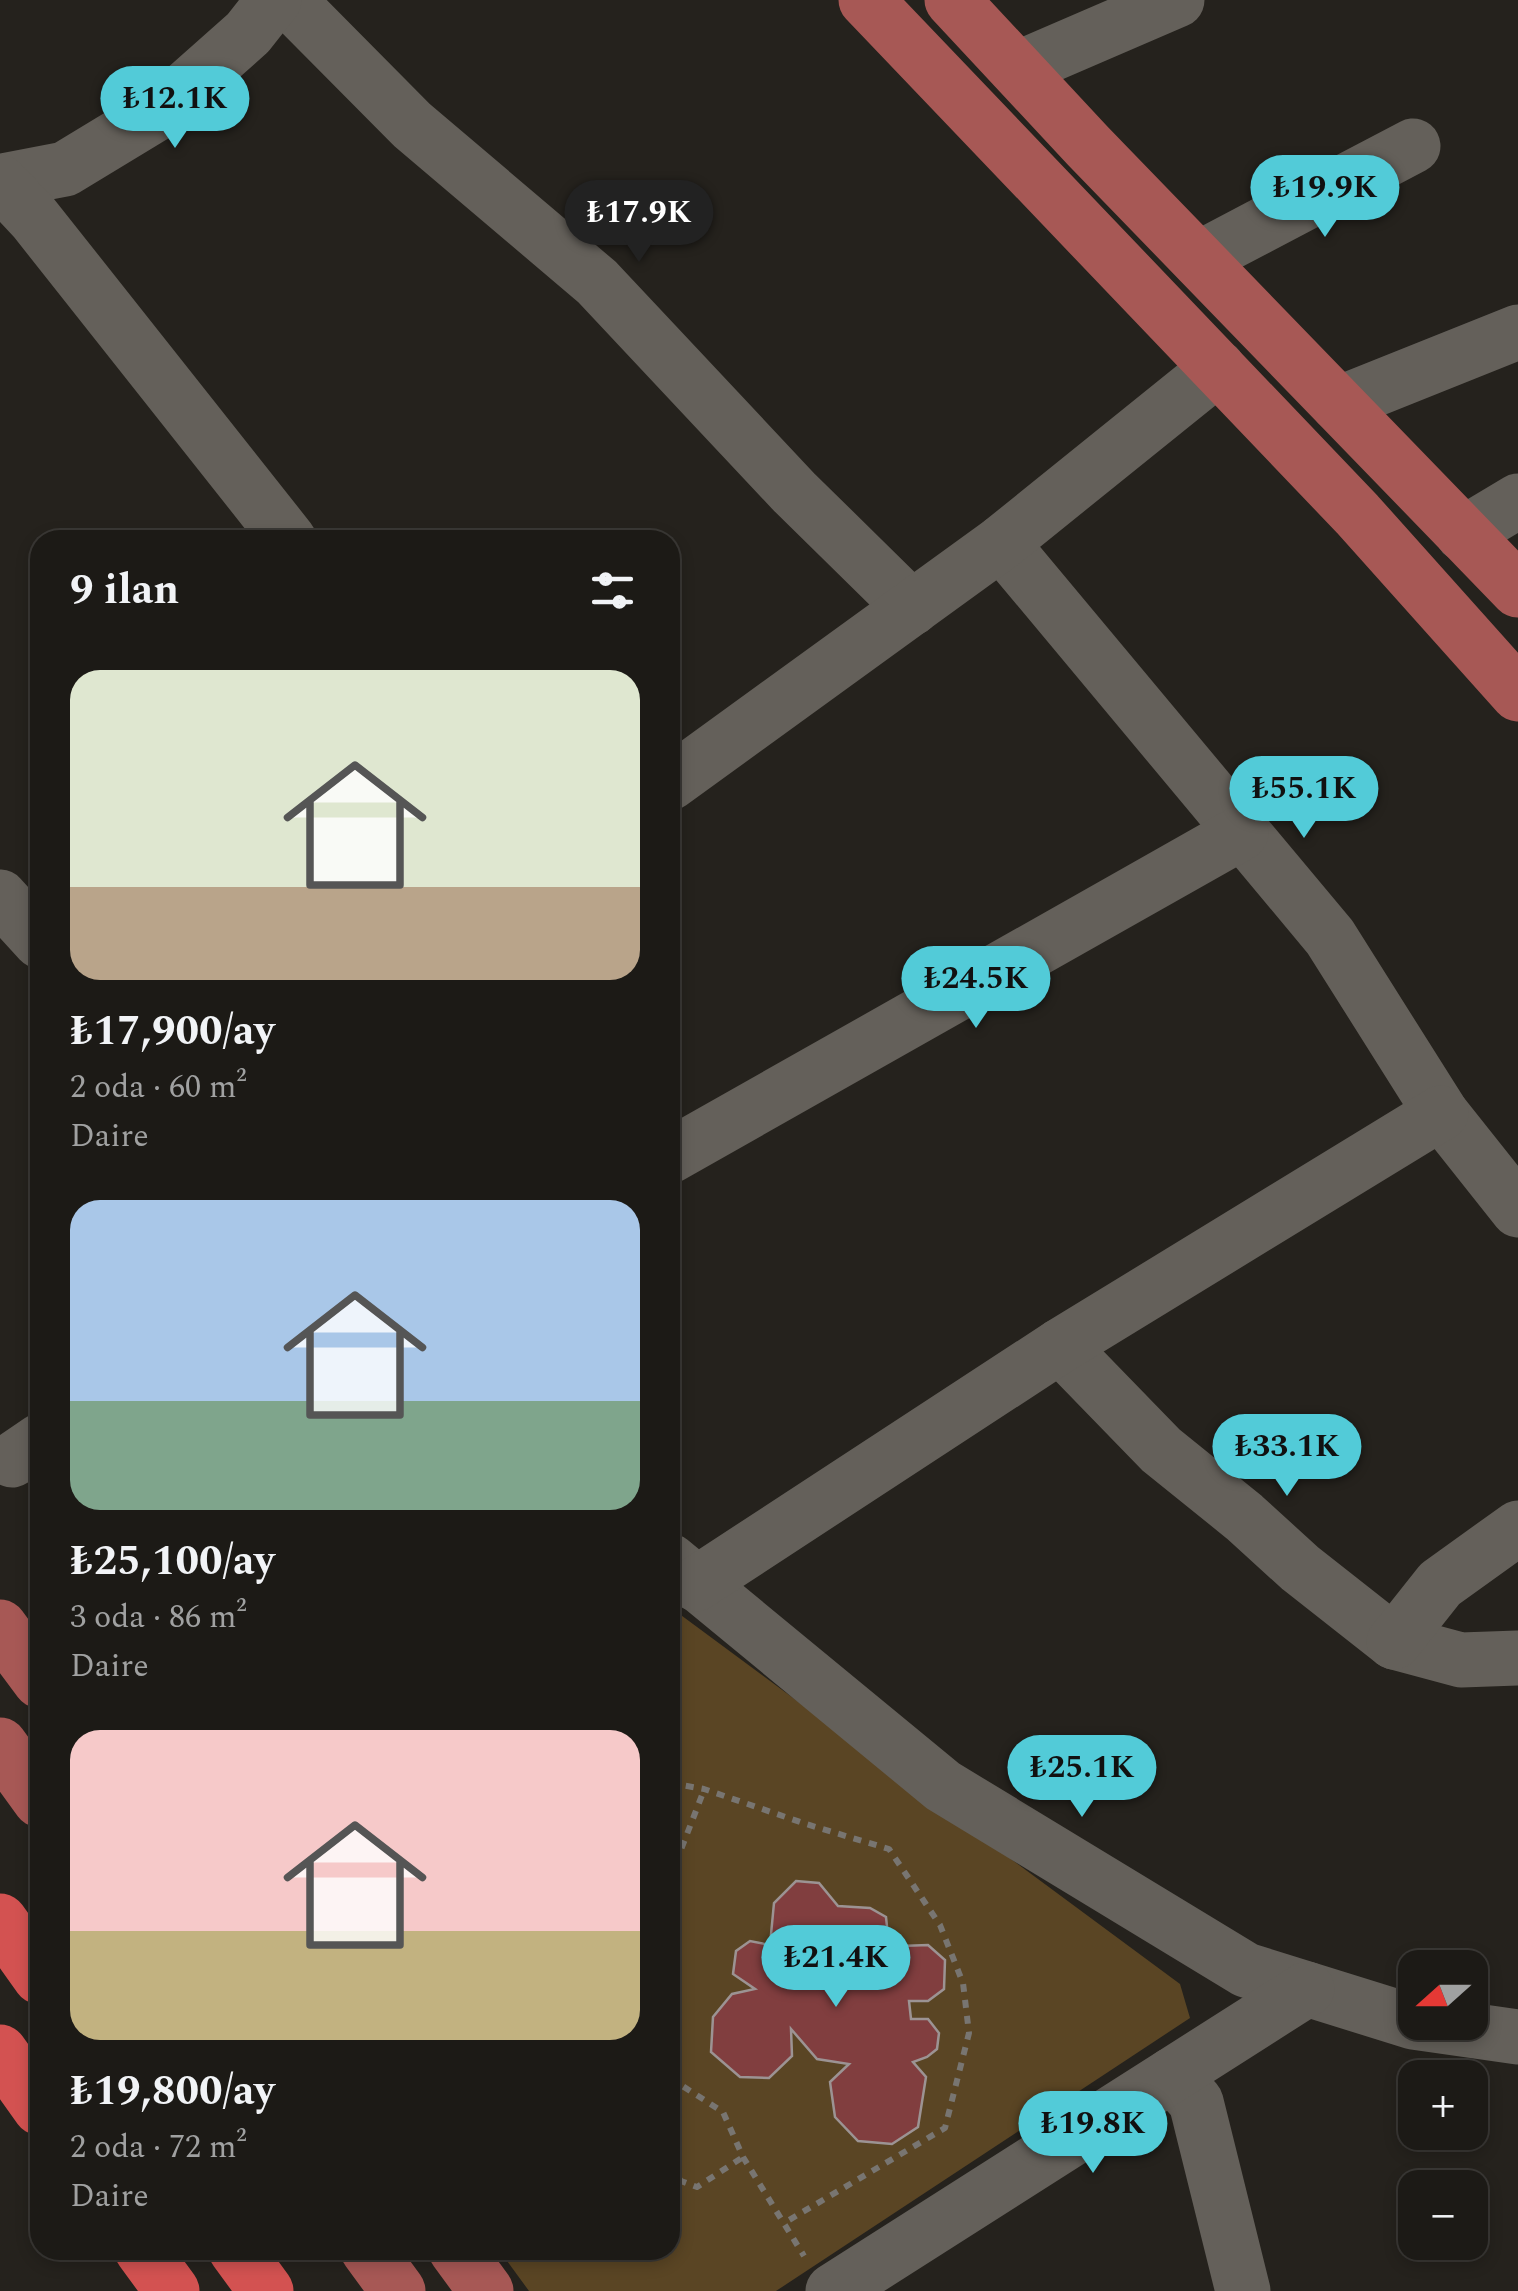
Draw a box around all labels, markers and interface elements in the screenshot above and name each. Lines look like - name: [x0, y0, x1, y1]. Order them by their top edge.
- pin: ₺12.1K: [94, 66, 256, 151]
- text: ₺12.1K: [122, 74, 228, 123]
- pin: ₺19.9K: [1244, 155, 1406, 240]
- text: ₺19.9K: [1272, 163, 1378, 212]
- pin: ₺17.9K: [558, 180, 720, 265]
- text: ₺17.9K: [586, 188, 692, 237]
- text: 9 ilan: [70, 559, 179, 622]
- icon: filters: [585, 563, 640, 618]
- icon: home: [265, 735, 445, 915]
- pin: ₺55.1K: [1223, 756, 1385, 841]
- text: ₺55.1K: [1251, 764, 1357, 813]
- pin: ₺24.5K: [895, 946, 1057, 1031]
- text: ₺24.5K: [923, 954, 1029, 1003]
- text: ₺17,900/ay: [70, 1000, 274, 1063]
- text: 2 oda · 60 m²: [70, 1063, 247, 1112]
- text: Daire: [70, 1112, 149, 1161]
- icon: home: [265, 1265, 445, 1445]
- pin: ₺33.1K: [1206, 1414, 1368, 1499]
- text: ₺33.1K: [1234, 1422, 1340, 1471]
- text: ₺25,100/ay: [70, 1530, 274, 1593]
- text: 3 oda · 86 m²: [70, 1593, 247, 1642]
- text: Daire: [70, 1642, 149, 1691]
- pin: ₺25.1K: [1001, 1735, 1163, 1820]
- text: ₺25.1K: [1029, 1743, 1135, 1792]
- icon: home: [265, 1795, 445, 1975]
- pin: ₺21.4K: [755, 1925, 917, 2010]
- text: ₺21.4K: [783, 1933, 889, 1982]
- north arrow: [1398, 1950, 1488, 2040]
- map controls: [1398, 1950, 1488, 2260]
- text: ₺19,800/ay: [70, 2060, 274, 2123]
- button: +: [1398, 2060, 1488, 2150]
- pin: ₺19.8K: [1012, 2091, 1174, 2176]
- text: ₺19.8K: [1040, 2099, 1146, 2148]
- text: 2 oda · 72 m²: [70, 2123, 247, 2172]
- button: −: [1398, 2170, 1488, 2260]
- text: Daire: [70, 2172, 149, 2221]

